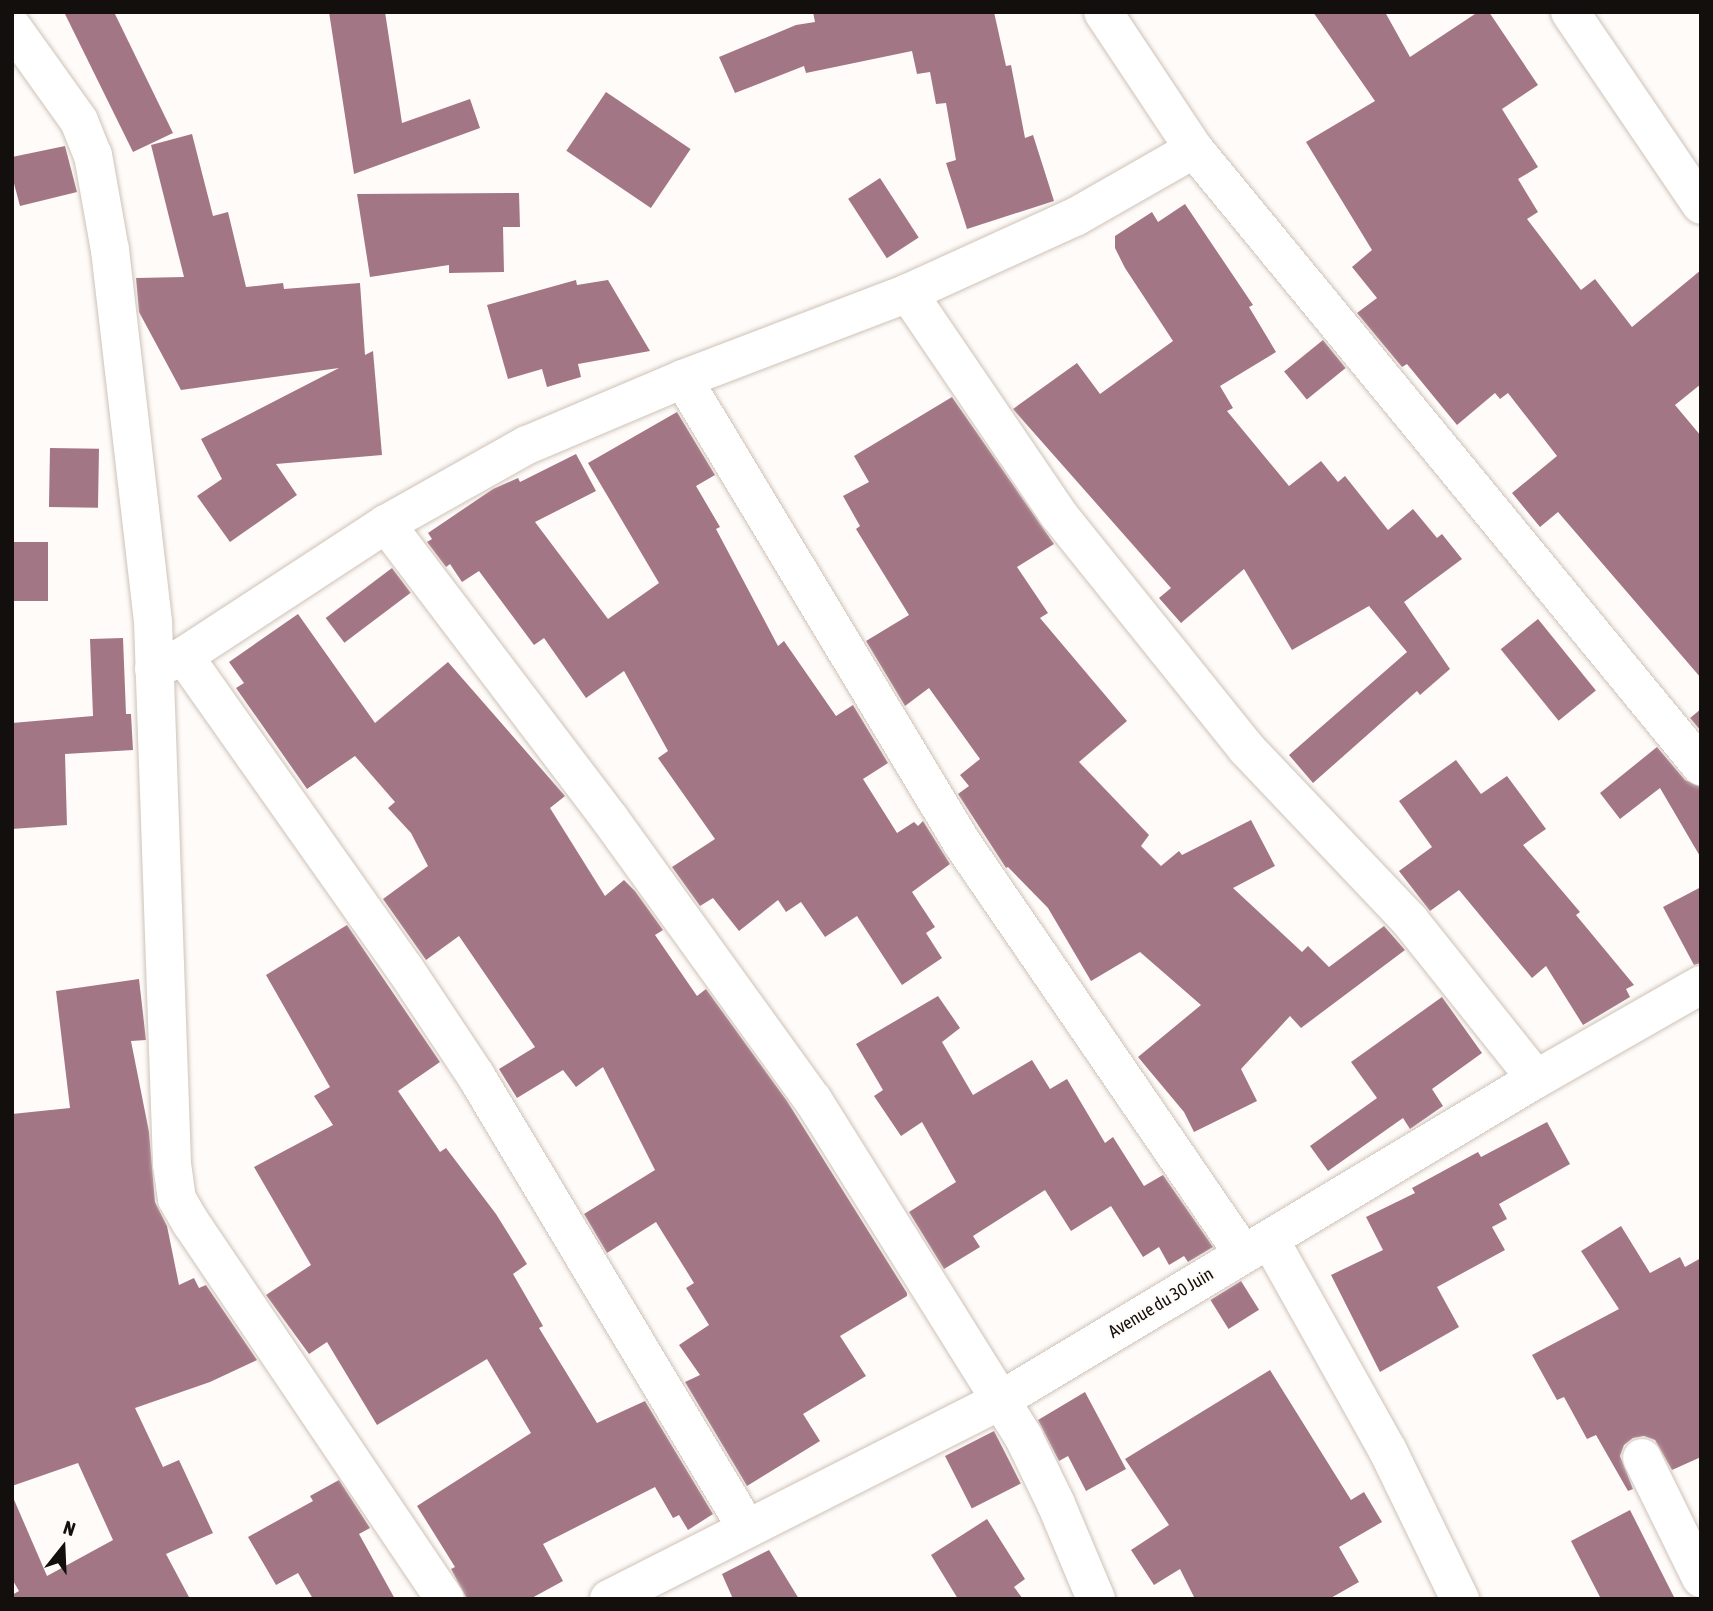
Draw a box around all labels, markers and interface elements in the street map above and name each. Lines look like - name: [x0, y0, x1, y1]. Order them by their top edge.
- street label: Avenue du 30 Juin: [1105, 1263, 1217, 1343]
- north arrow: [28, 1513, 98, 1583]
- text: N: [61, 1516, 78, 1540]

